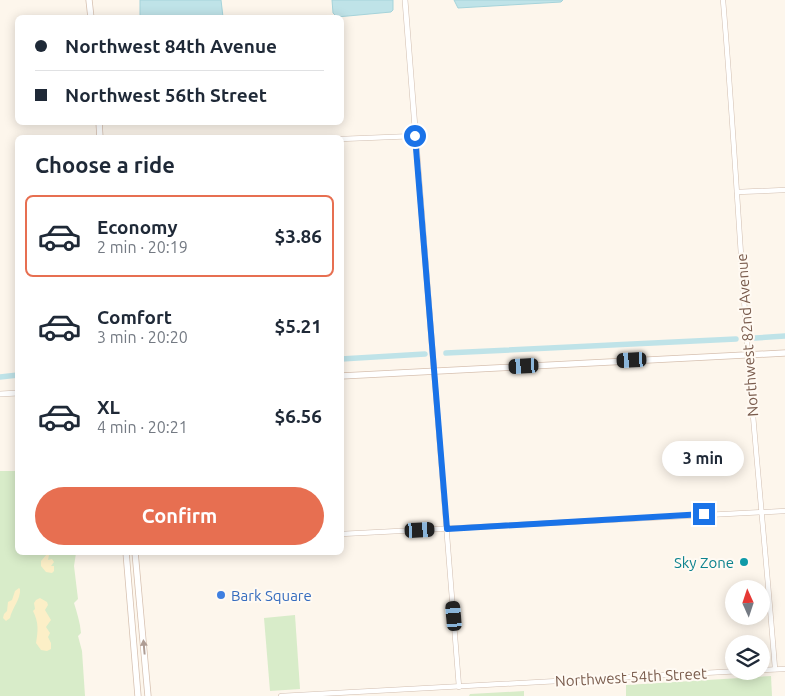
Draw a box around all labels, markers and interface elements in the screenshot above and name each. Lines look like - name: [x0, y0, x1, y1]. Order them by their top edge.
- text: Northwest 84th Avenue: [65, 35, 277, 57]
- text: Northwest 56th Street: [65, 84, 267, 106]
- route start: [404, 125, 426, 147]
- text: Choose a ride: [35, 152, 175, 177]
- icon: car: [37, 214, 82, 259]
- text: Economy: [97, 216, 178, 238]
- text: $3.86: [274, 225, 322, 247]
- text: 2 min · 20:19: [97, 238, 188, 256]
- street label: Northwest 82nd Avenue: [733, 253, 761, 417]
- icon: car: [37, 304, 82, 349]
- text: Comfort: [97, 306, 172, 328]
- text: $5.21: [274, 315, 322, 337]
- text: 3 min · 20:20: [97, 328, 188, 346]
- car: [616, 352, 647, 368]
- car: [508, 358, 539, 374]
- icon: car: [37, 394, 82, 439]
- text: XL: [97, 396, 120, 418]
- text: $6.56: [274, 405, 322, 427]
- text: 4 min · 20:21: [97, 418, 188, 436]
- callout: 3 min: [663, 442, 745, 476]
- text: 3 min: [683, 449, 723, 467]
- button: Confirm: [35, 487, 324, 545]
- route end: [693, 503, 715, 525]
- car: [404, 522, 435, 538]
- place label: Sky Zone: [674, 554, 734, 571]
- marker: Sky Zone: [738, 556, 750, 568]
- north arrow: [725, 580, 770, 625]
- map controls: [725, 580, 770, 680]
- place label: Bark Square: [231, 587, 312, 604]
- marker: Bark Square: [215, 589, 227, 601]
- car: [445, 600, 462, 632]
- button: layers: [725, 635, 770, 680]
- one-way arrow: [139, 639, 147, 655]
- street label: Northwest 54th Street: [555, 665, 707, 689]

